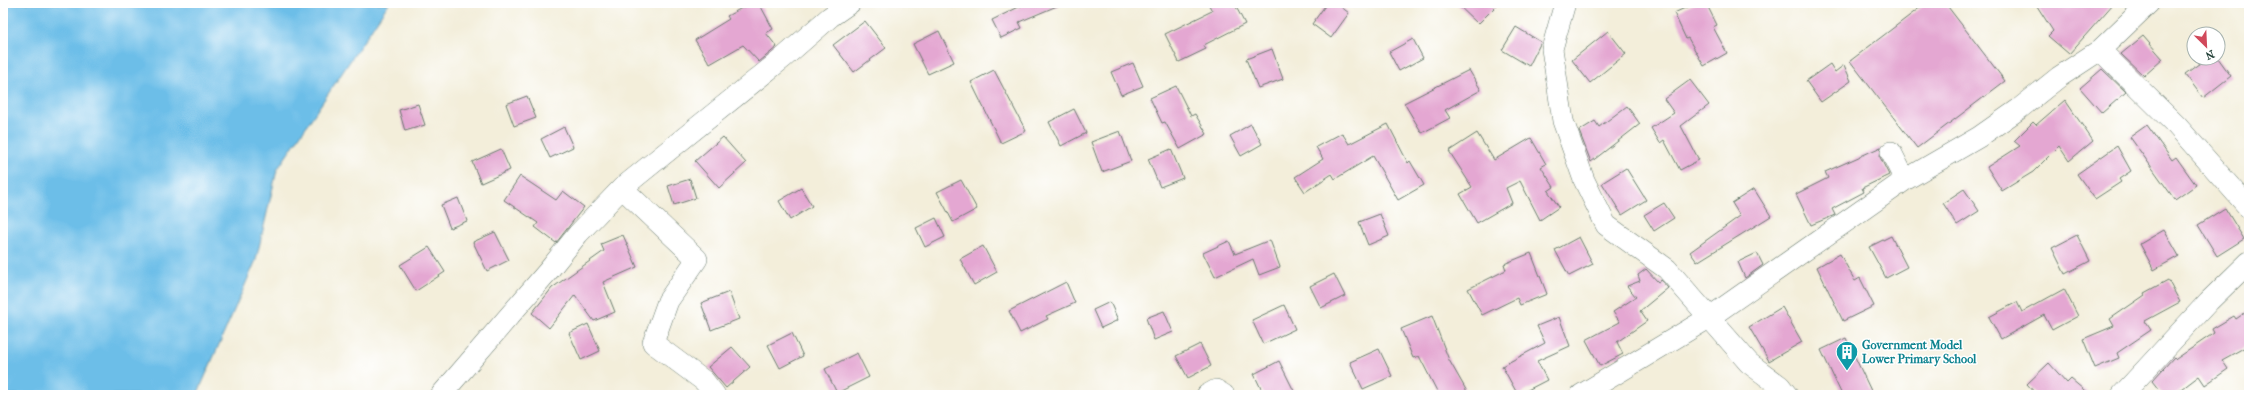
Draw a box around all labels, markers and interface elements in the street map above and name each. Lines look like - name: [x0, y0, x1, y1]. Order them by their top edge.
- north arrow: [2186, 26, 2226, 66]
- text: N: [2203, 47, 2216, 63]
- place label: Government Model Lower Primary School: [1862, 338, 1977, 367]
- building icon: Government Model Lower Primary School: [1834, 339, 1860, 372]

